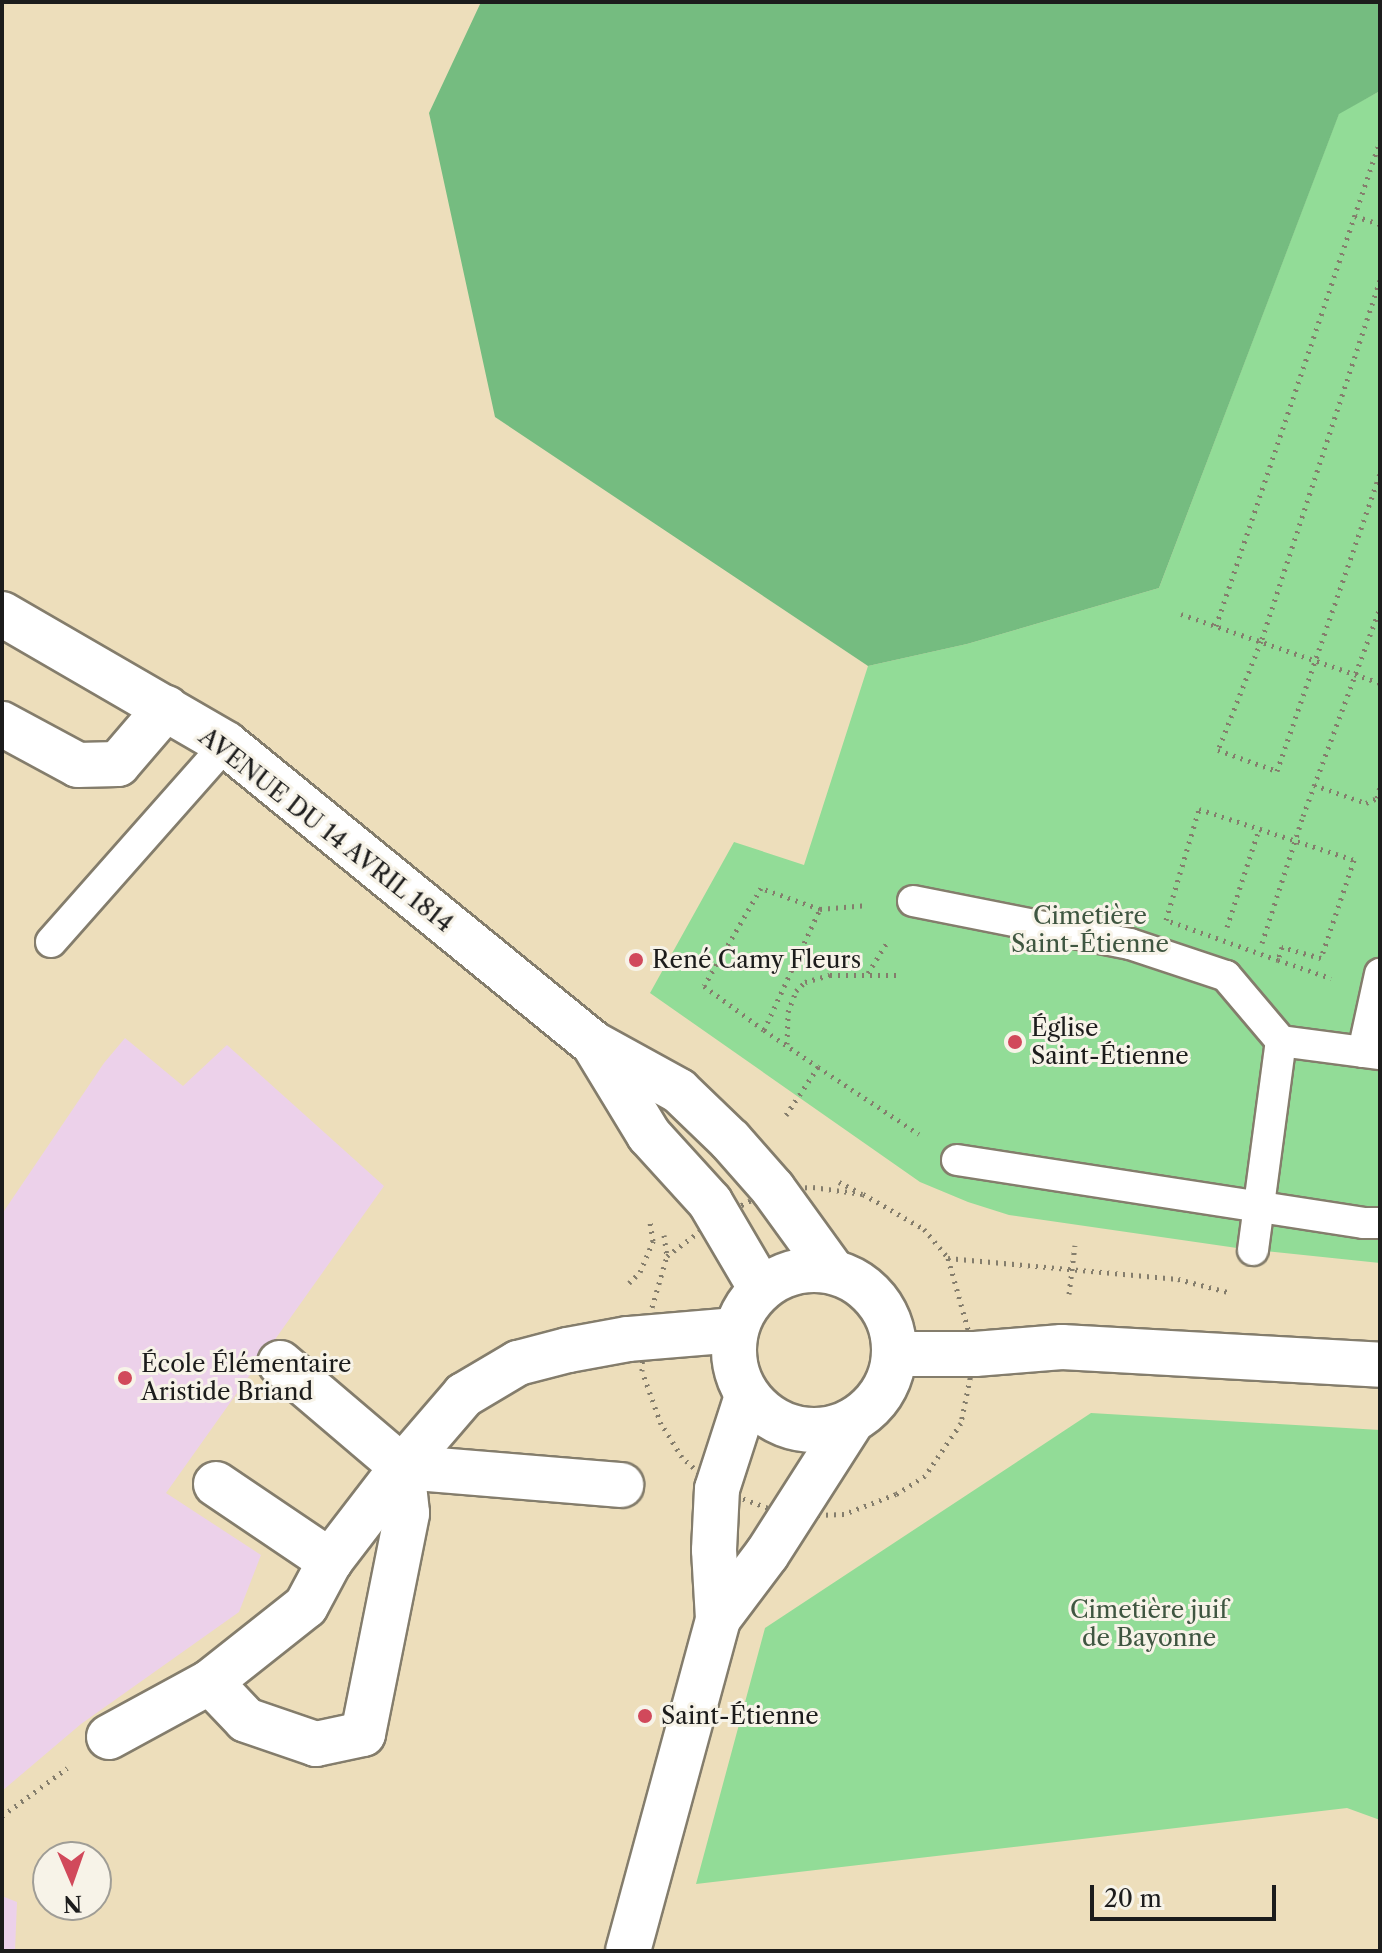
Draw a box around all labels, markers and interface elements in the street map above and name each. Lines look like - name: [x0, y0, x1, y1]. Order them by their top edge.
- street label: AVENUE DU 14 AVRIL 1814: [193, 721, 459, 939]
- park label: Cimetière Saint-Étienne: [1011, 902, 1169, 958]
- place label: René Camy Fleurs: [652, 946, 862, 974]
- marker: René Camy Fleurs: [627, 951, 645, 969]
- place label: Église Saint-Étienne: [1031, 1014, 1189, 1070]
- marker: Église Saint-Étienne: [1006, 1033, 1024, 1051]
- place label: École Élémentaire Aristide Briand: [141, 1350, 351, 1406]
- marker: École Élémentaire Aristide Briand: [116, 1369, 134, 1387]
- park label: Cimetière juif de Bayonne: [1070, 1596, 1228, 1652]
- place label: Saint-Étienne: [661, 1702, 819, 1730]
- marker: Saint-Étienne: [636, 1707, 654, 1725]
- north arrow: [32, 1841, 112, 1921]
- scale bar: [1094, 1869, 1280, 1919]
- text: 20 m: [1104, 1884, 1162, 1913]
- text: N: [63, 1890, 83, 1917]

